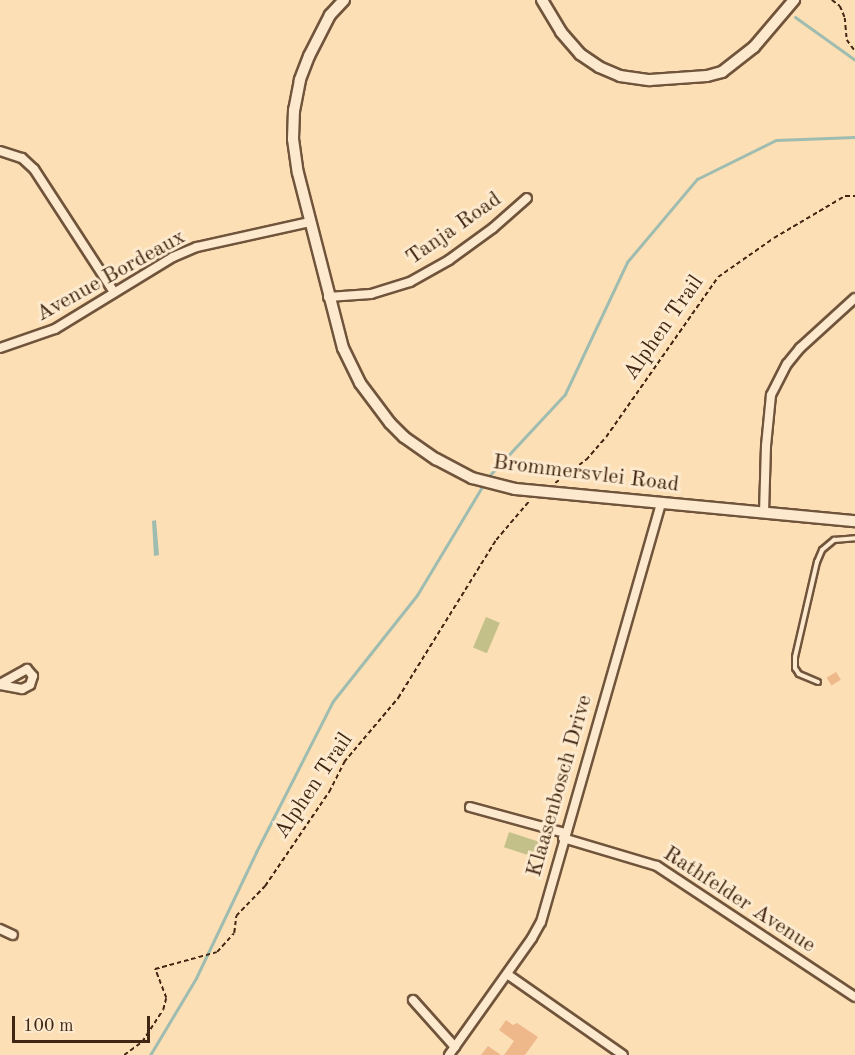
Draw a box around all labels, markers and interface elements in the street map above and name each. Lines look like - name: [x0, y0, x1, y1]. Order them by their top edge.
- street label: Tanja Road: [401, 187, 507, 271]
- street label: Avenue Bordeaux: [32, 224, 190, 328]
- street label: Alphen Trail: [618, 271, 710, 385]
- street label: Brommersvlei Road: [491, 449, 681, 499]
- street label: Klaasenbosch Drive: [521, 692, 599, 880]
- street label: Alphen Trail: [269, 728, 359, 844]
- street label: Rathfelder Avenue: [658, 841, 820, 959]
- scale bar: [15, 1004, 153, 1042]
- text: 100 m: [23, 1017, 74, 1035]

